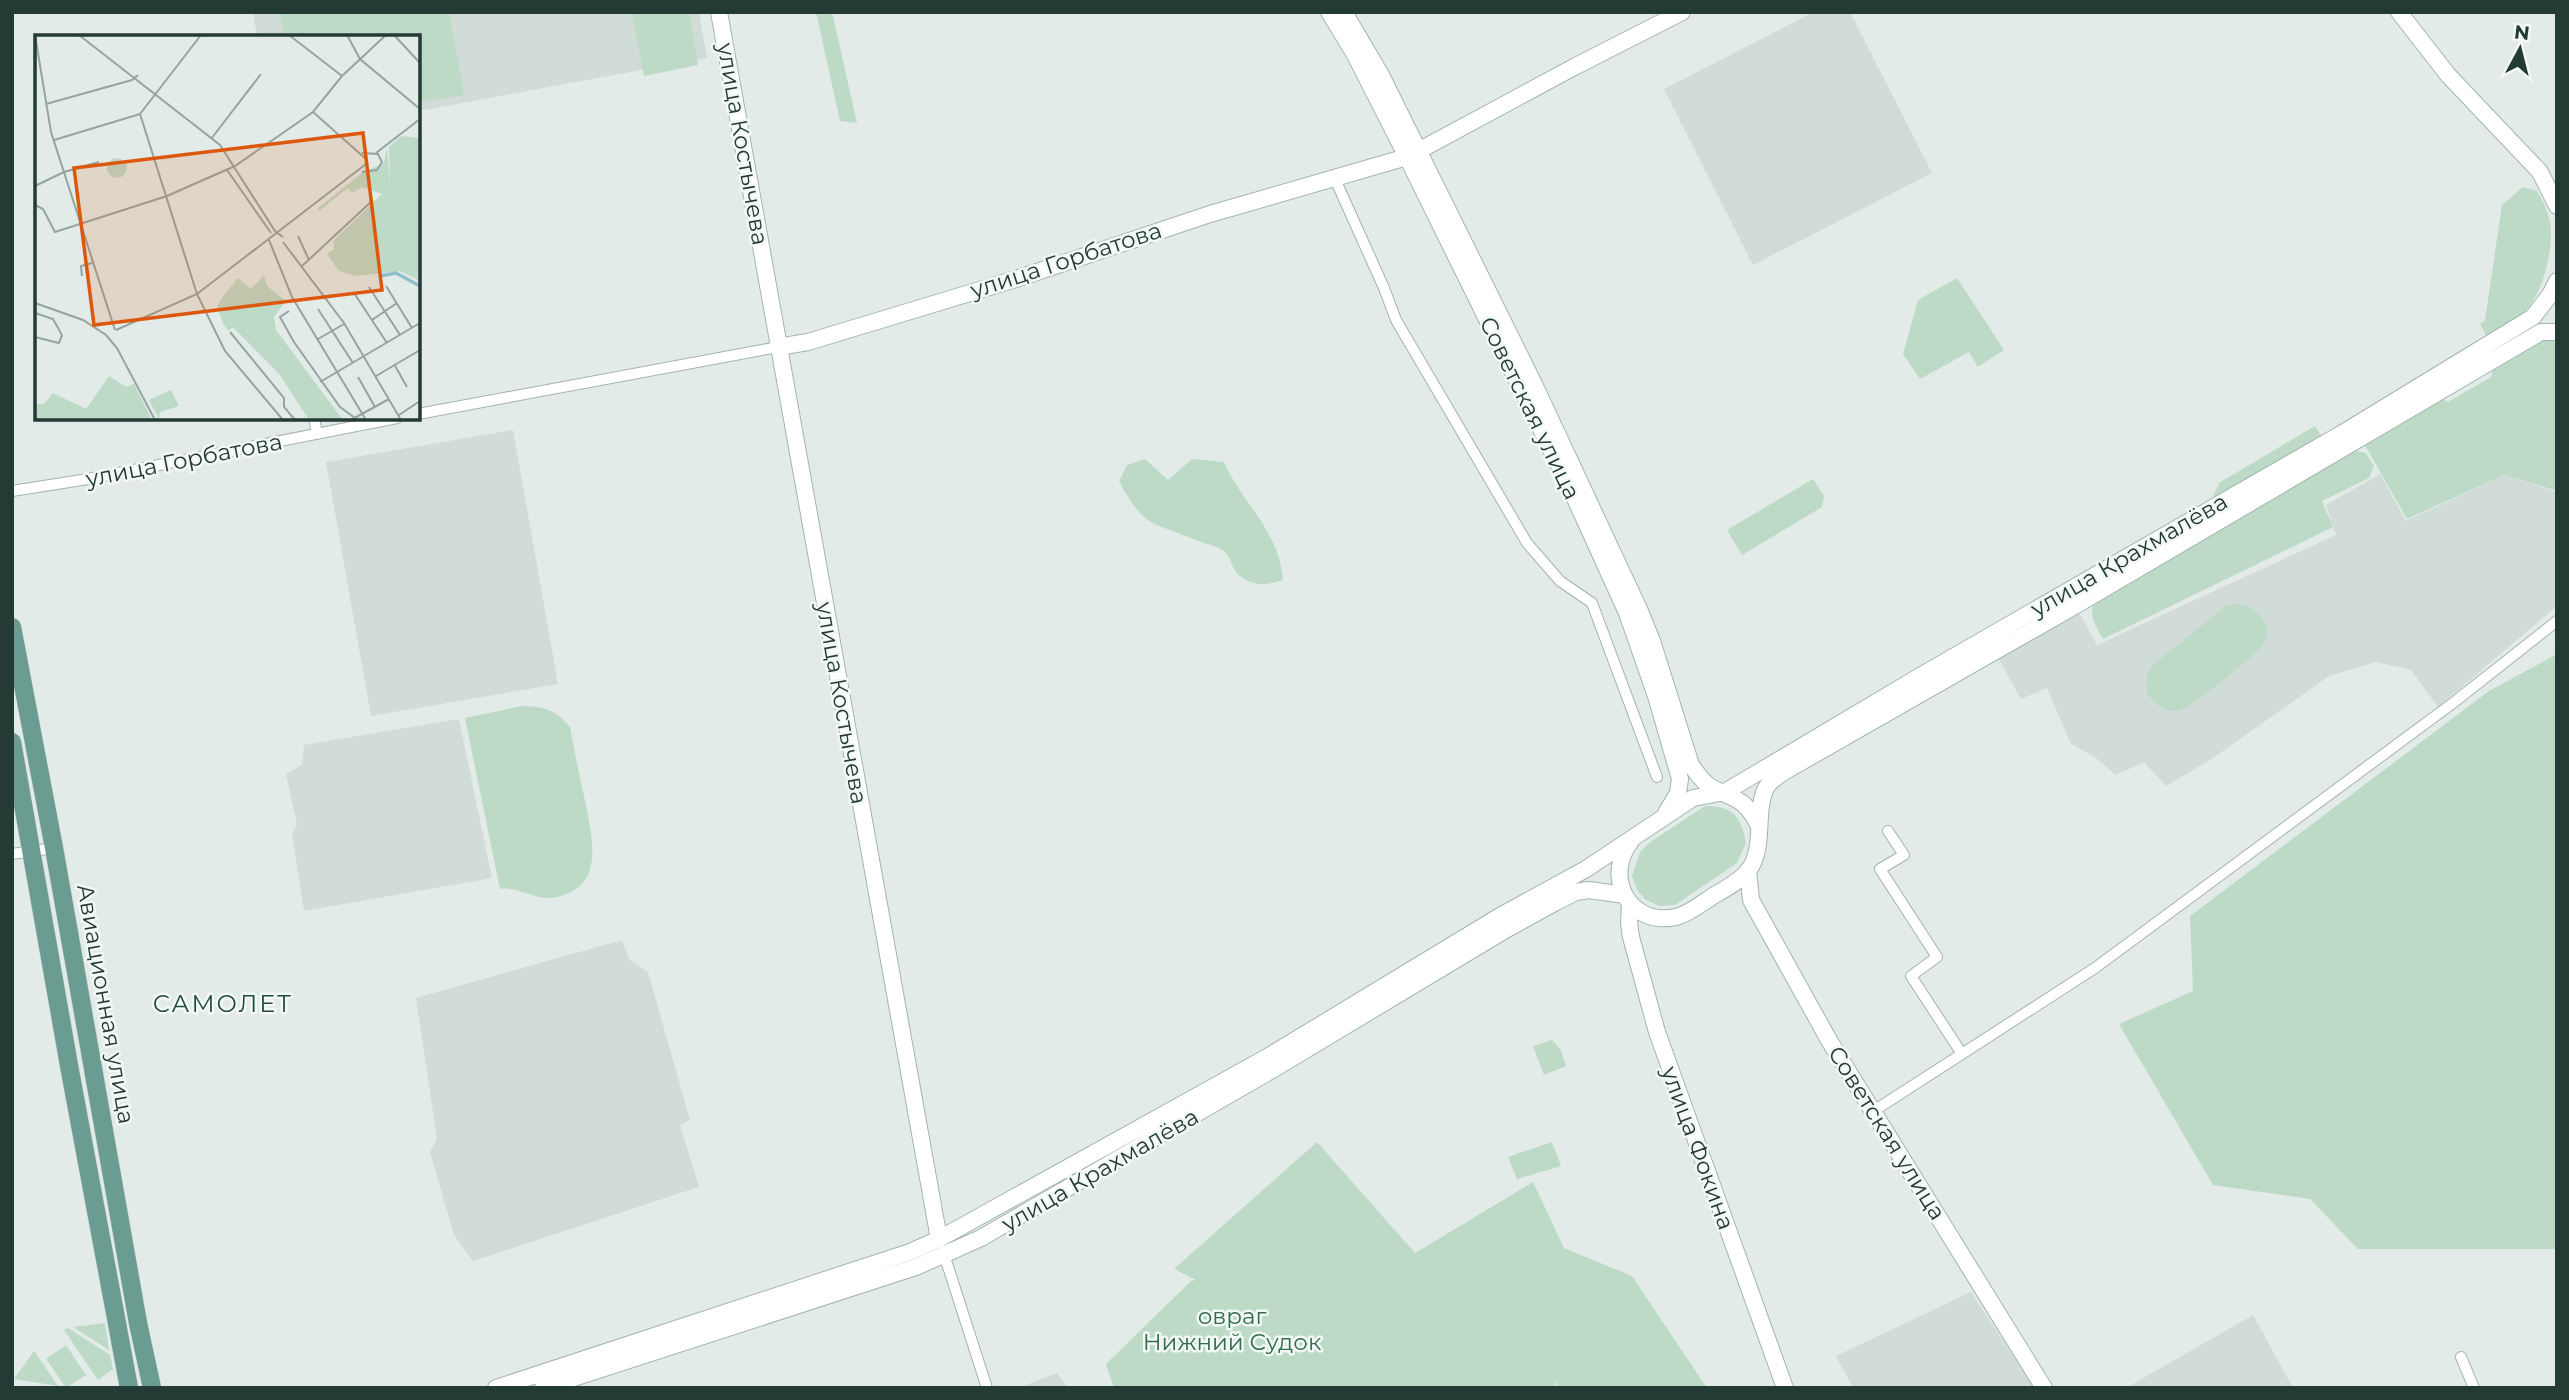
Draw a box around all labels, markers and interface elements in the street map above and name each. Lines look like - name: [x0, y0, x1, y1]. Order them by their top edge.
- north arrow: [2485, 14, 2555, 84]
- text: N: [2513, 20, 2531, 45]
- inset map: [35, 35, 420, 420]
- street label: улица Костычева: [711, 40, 775, 247]
- street label: улица Горбатова: [966, 216, 1165, 304]
- street label: Советская улица: [1474, 312, 1586, 504]
- street label: улица Горбатова: [82, 427, 285, 493]
- street label: улица Крахмалёва: [2025, 487, 2232, 623]
- street label: улица Костычева: [810, 599, 874, 806]
- street label: Авиационная улица: [71, 882, 141, 1126]
- district label: САМОЛЕТ: [153, 989, 293, 1018]
- street label: Советская улица: [1822, 1041, 1952, 1225]
- street label: улица Фокина: [1655, 1062, 1741, 1233]
- street label: улица Крахмалёва: [996, 1102, 1203, 1238]
- park label: овраг Нижний Судок: [1143, 1302, 1322, 1356]

